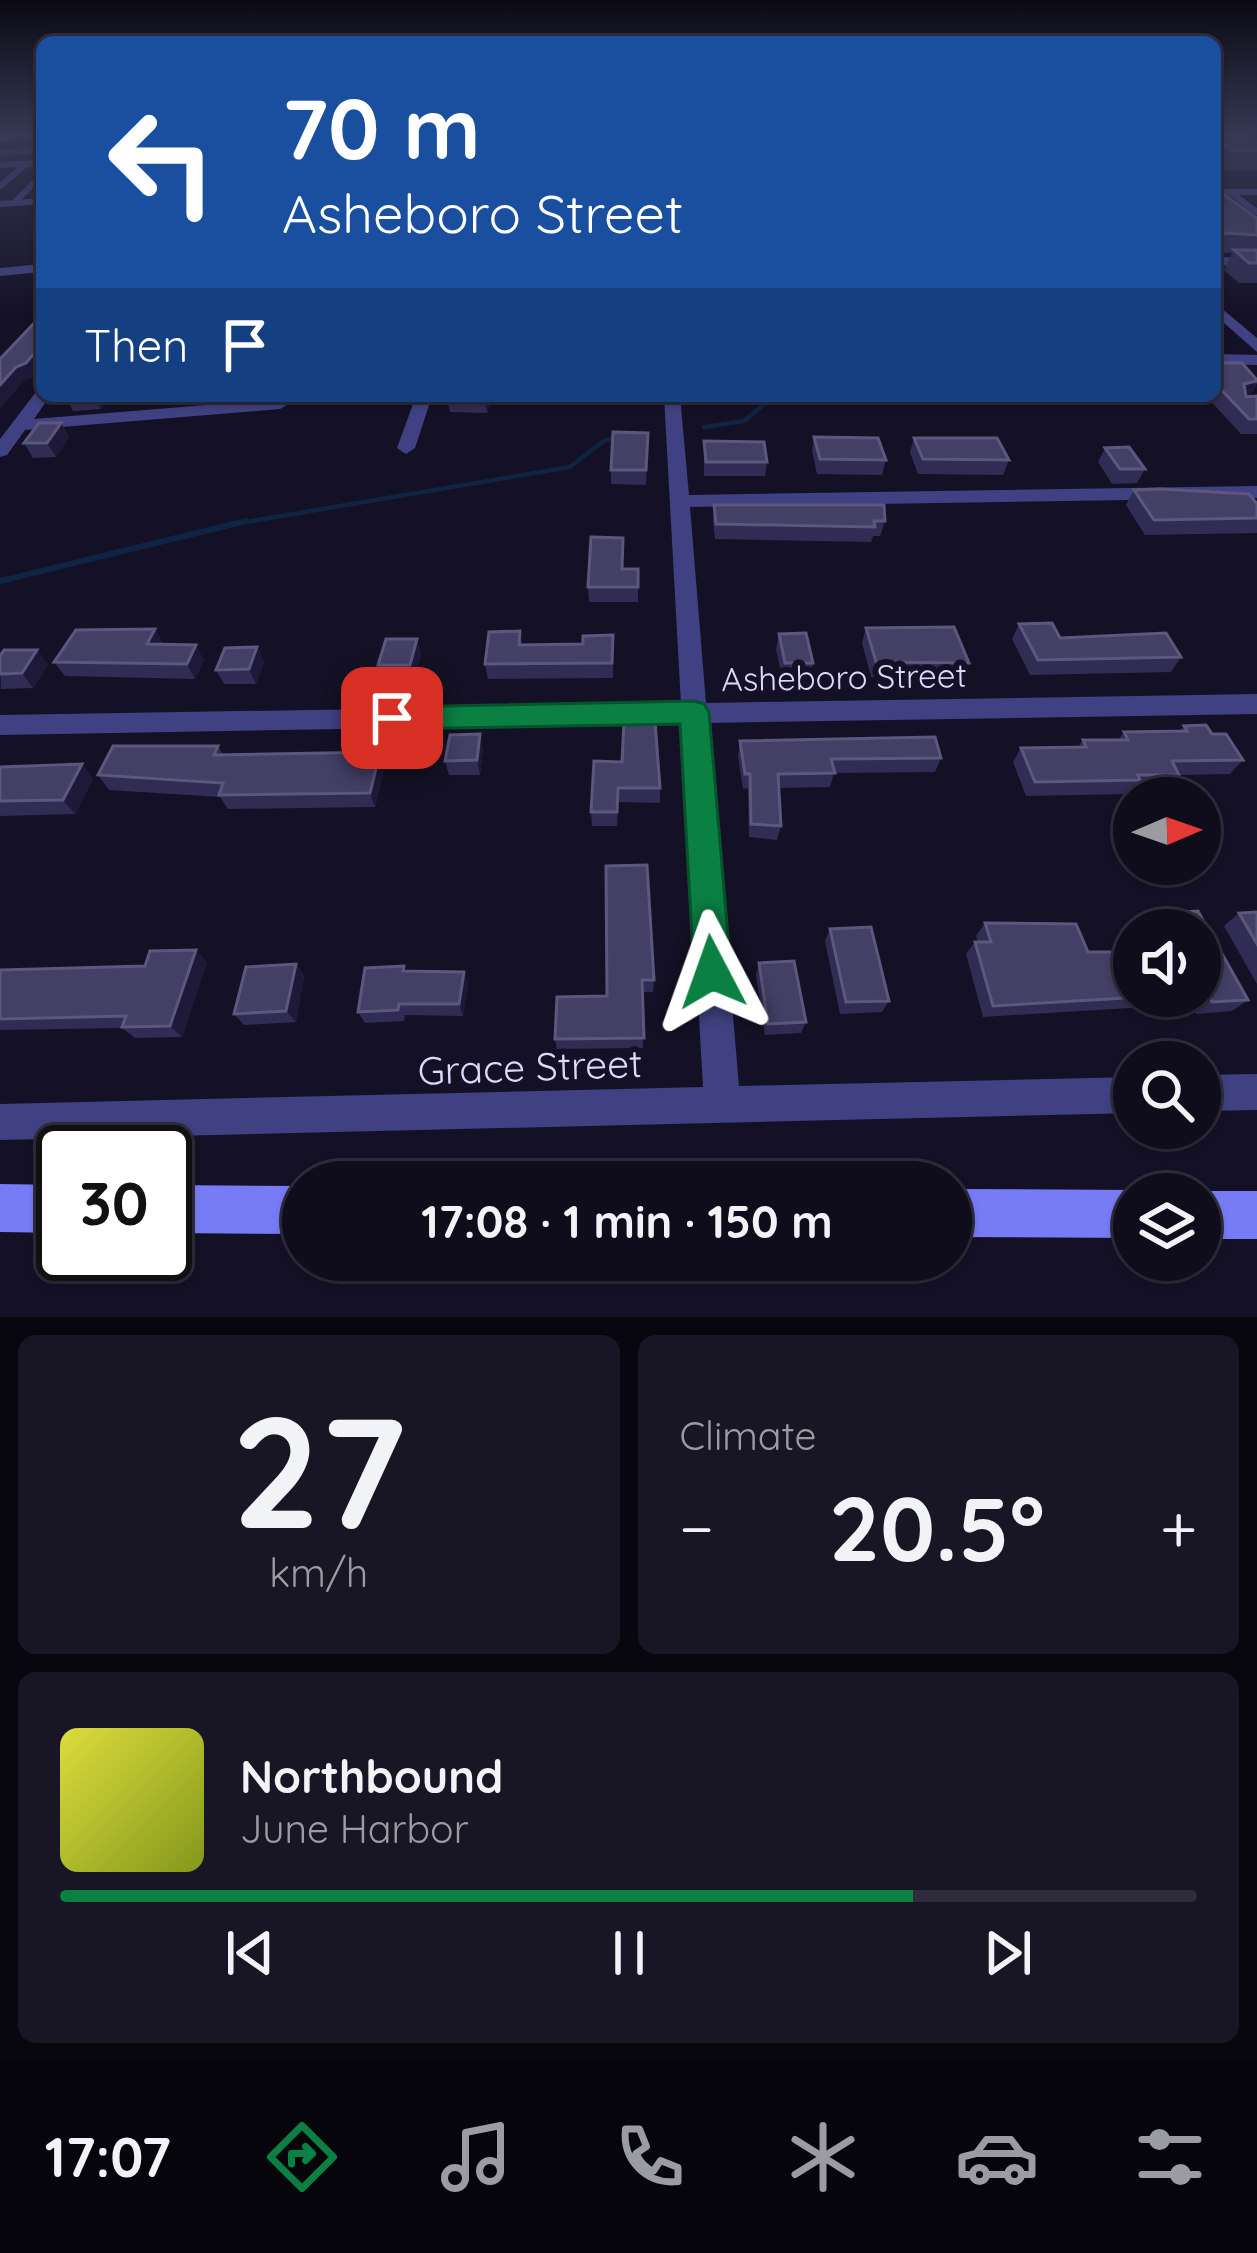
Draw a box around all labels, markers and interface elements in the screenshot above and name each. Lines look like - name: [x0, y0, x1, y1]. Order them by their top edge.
- text: 70 m: [282, 75, 481, 180]
- icon: left: [84, 84, 240, 240]
- text: Asheboro Street: [282, 179, 683, 247]
- icon: arrive: [212, 312, 278, 378]
- text: Then: [84, 317, 188, 373]
- street label: Asheboro Street: [721, 654, 967, 699]
- pin: [341, 667, 443, 769]
- icon: arrive: [359, 685, 425, 751]
- north arrow: [1113, 777, 1221, 885]
- map controls: [1113, 777, 1221, 1281]
- position arrow: [649, 909, 775, 1035]
- button: sound: [1113, 909, 1221, 1017]
- street label: Grace Street: [417, 1038, 643, 1095]
- button: search: [1113, 1041, 1221, 1149]
- speed limit sign: 30: [36, 1125, 192, 1281]
- button: layers: [1113, 1173, 1221, 1281]
- text: 17:08 · 1 min · 150 m: [421, 1193, 833, 1249]
- text: 27: [232, 1372, 406, 1567]
- text: Climate: [680, 1411, 817, 1460]
- text: 20.5°: [829, 1471, 1045, 1584]
- text: −: [680, 1486, 714, 1569]
- text: +: [1160, 1486, 1197, 1569]
- text: km/h: [269, 1548, 368, 1597]
- text: Northbound: [240, 1748, 503, 1804]
- text: June Harbor: [240, 1804, 469, 1853]
- icon: previous: [217, 1920, 283, 1986]
- icon: pause: [596, 1920, 662, 1986]
- icon: next: [975, 1920, 1041, 1986]
- icon: directions: [260, 2115, 344, 2199]
- icon: music: [434, 2115, 518, 2199]
- icon: phone: [608, 2115, 692, 2199]
- icon: climate: [781, 2115, 865, 2199]
- icon: car: [955, 2115, 1039, 2199]
- icon: filters: [1128, 2115, 1212, 2199]
- text: 17:07: [45, 2123, 171, 2191]

